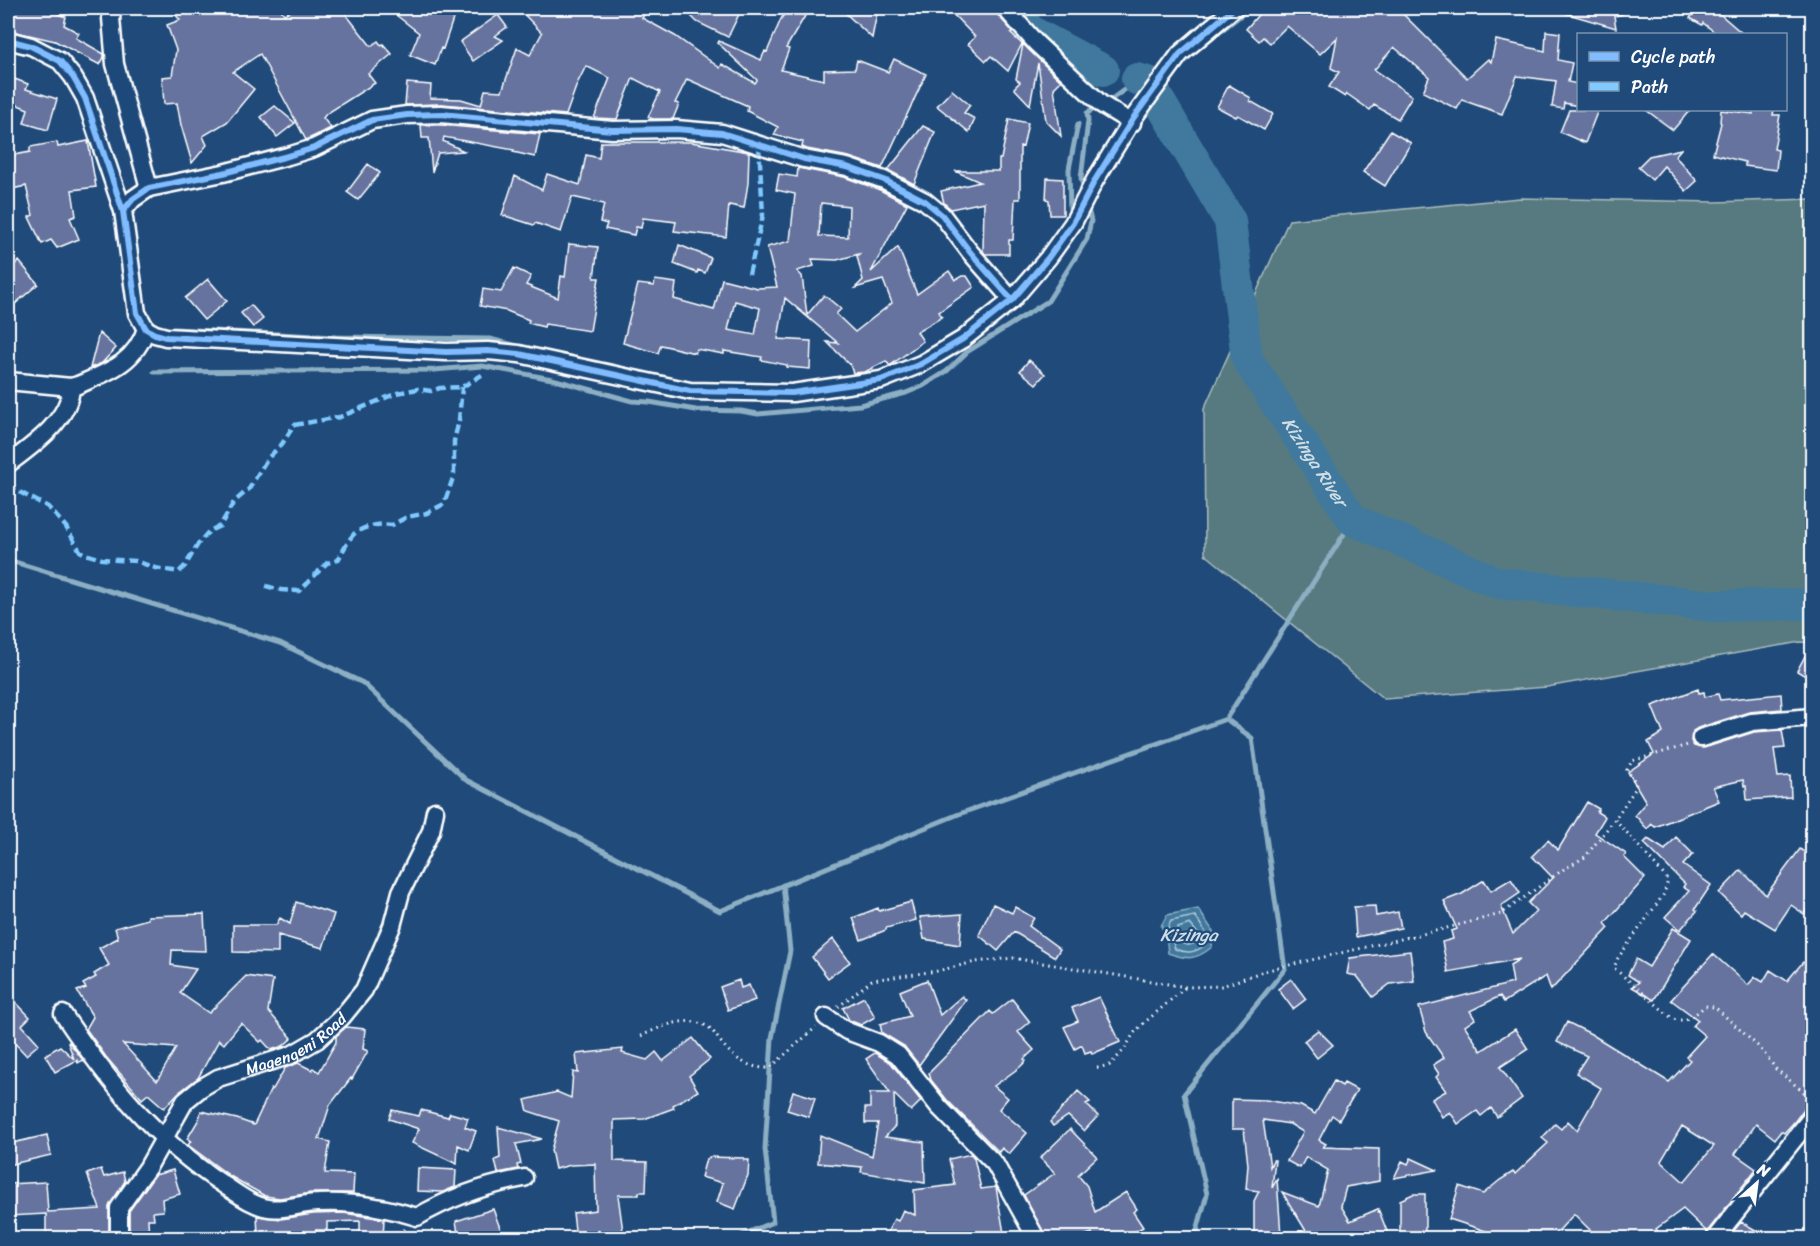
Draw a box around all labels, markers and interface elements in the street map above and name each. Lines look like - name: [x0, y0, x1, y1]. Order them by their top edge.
- legend: [1577, 33, 1787, 111]
- text: Cycle path: [1631, 41, 1715, 73]
- text: Path: [1631, 71, 1668, 103]
- water label: Kizinga River: [1273, 410, 1358, 517]
- water label: Kizinga: [1160, 919, 1220, 951]
- street label: Magengeni Road: [241, 1004, 354, 1083]
- north arrow: [1727, 1153, 1787, 1213]
- text: N: [1751, 1154, 1776, 1186]

